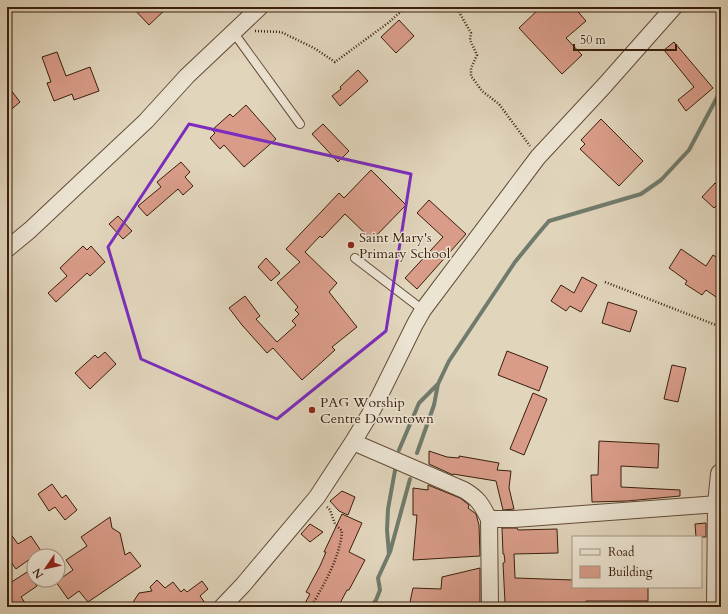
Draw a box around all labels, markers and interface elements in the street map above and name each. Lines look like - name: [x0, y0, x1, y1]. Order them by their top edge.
- scale bar: [574, 26, 676, 52]
- text: 50 m: [580, 32, 607, 48]
- place label: Saint Mary's Primary School: [359, 228, 451, 263]
- marker: Saint Mary's Primary School: [346, 240, 356, 250]
- place label: PAG Worship Centre Downtown: [320, 393, 434, 428]
- marker: PAG Worship Centre Downtown: [307, 405, 317, 415]
- legend: [572, 536, 702, 588]
- text: Road: [608, 544, 635, 560]
- north arrow: [26, 548, 66, 588]
- text: Building: [608, 564, 653, 580]
- text: N: [29, 565, 47, 581]

